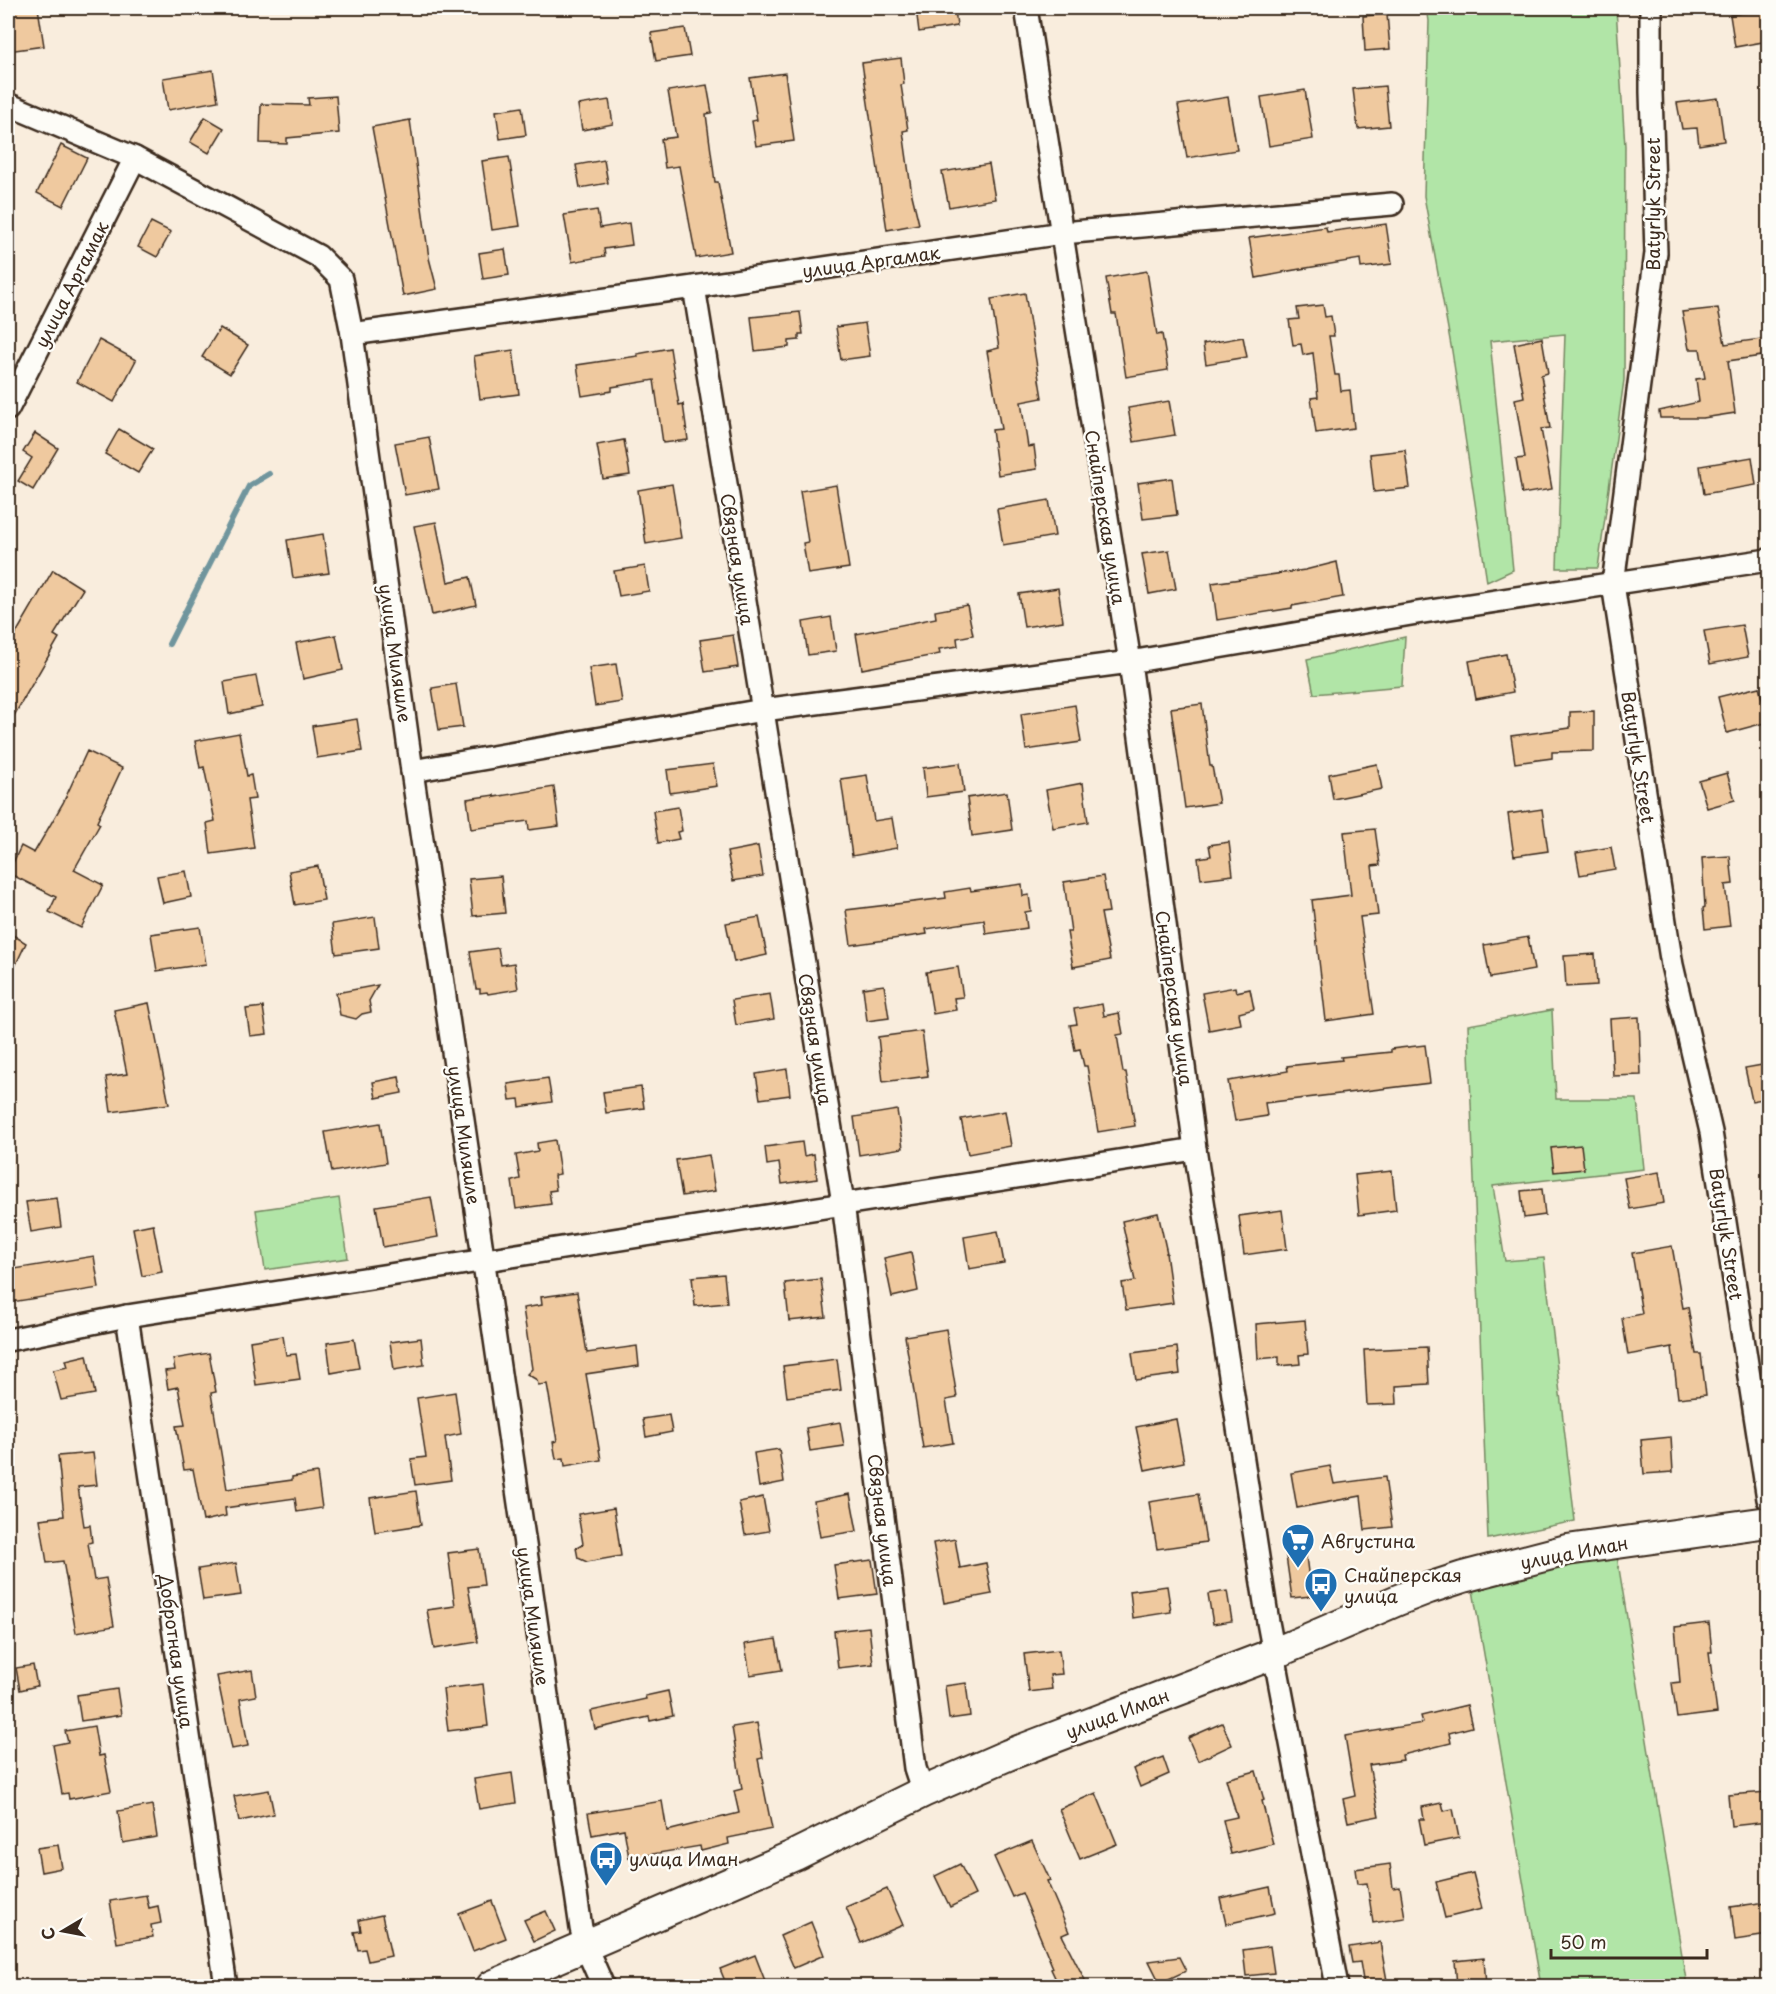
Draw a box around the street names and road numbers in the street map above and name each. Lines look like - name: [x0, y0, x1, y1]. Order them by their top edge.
- street label: Batyrlyk Street: [1639, 137, 1666, 271]
- street label: улица Аргамак: [27, 216, 115, 352]
- street label: улица Аргамак: [800, 238, 942, 284]
- street label: Снайперская улица: [1079, 428, 1133, 607]
- street label: Связная улица: [714, 491, 762, 628]
- street label: улица Миляшле: [373, 582, 419, 724]
- street label: Batyrlyk Street: [1615, 689, 1663, 825]
- street label: Снайперская улица: [1149, 909, 1201, 1088]
- street label: Связная улица: [792, 971, 840, 1108]
- street label: улица Миляшле: [442, 1064, 488, 1206]
- street label: Batyrlyk Street: [1703, 1166, 1751, 1302]
- street label: Связная улица: [861, 1452, 905, 1588]
- street label: улица Иман: [1518, 1528, 1630, 1576]
- street label: улица Миляшле: [511, 1545, 557, 1687]
- street label: Добротная улица: [153, 1571, 201, 1730]
- street label: улица Иман: [1061, 1681, 1173, 1745]

